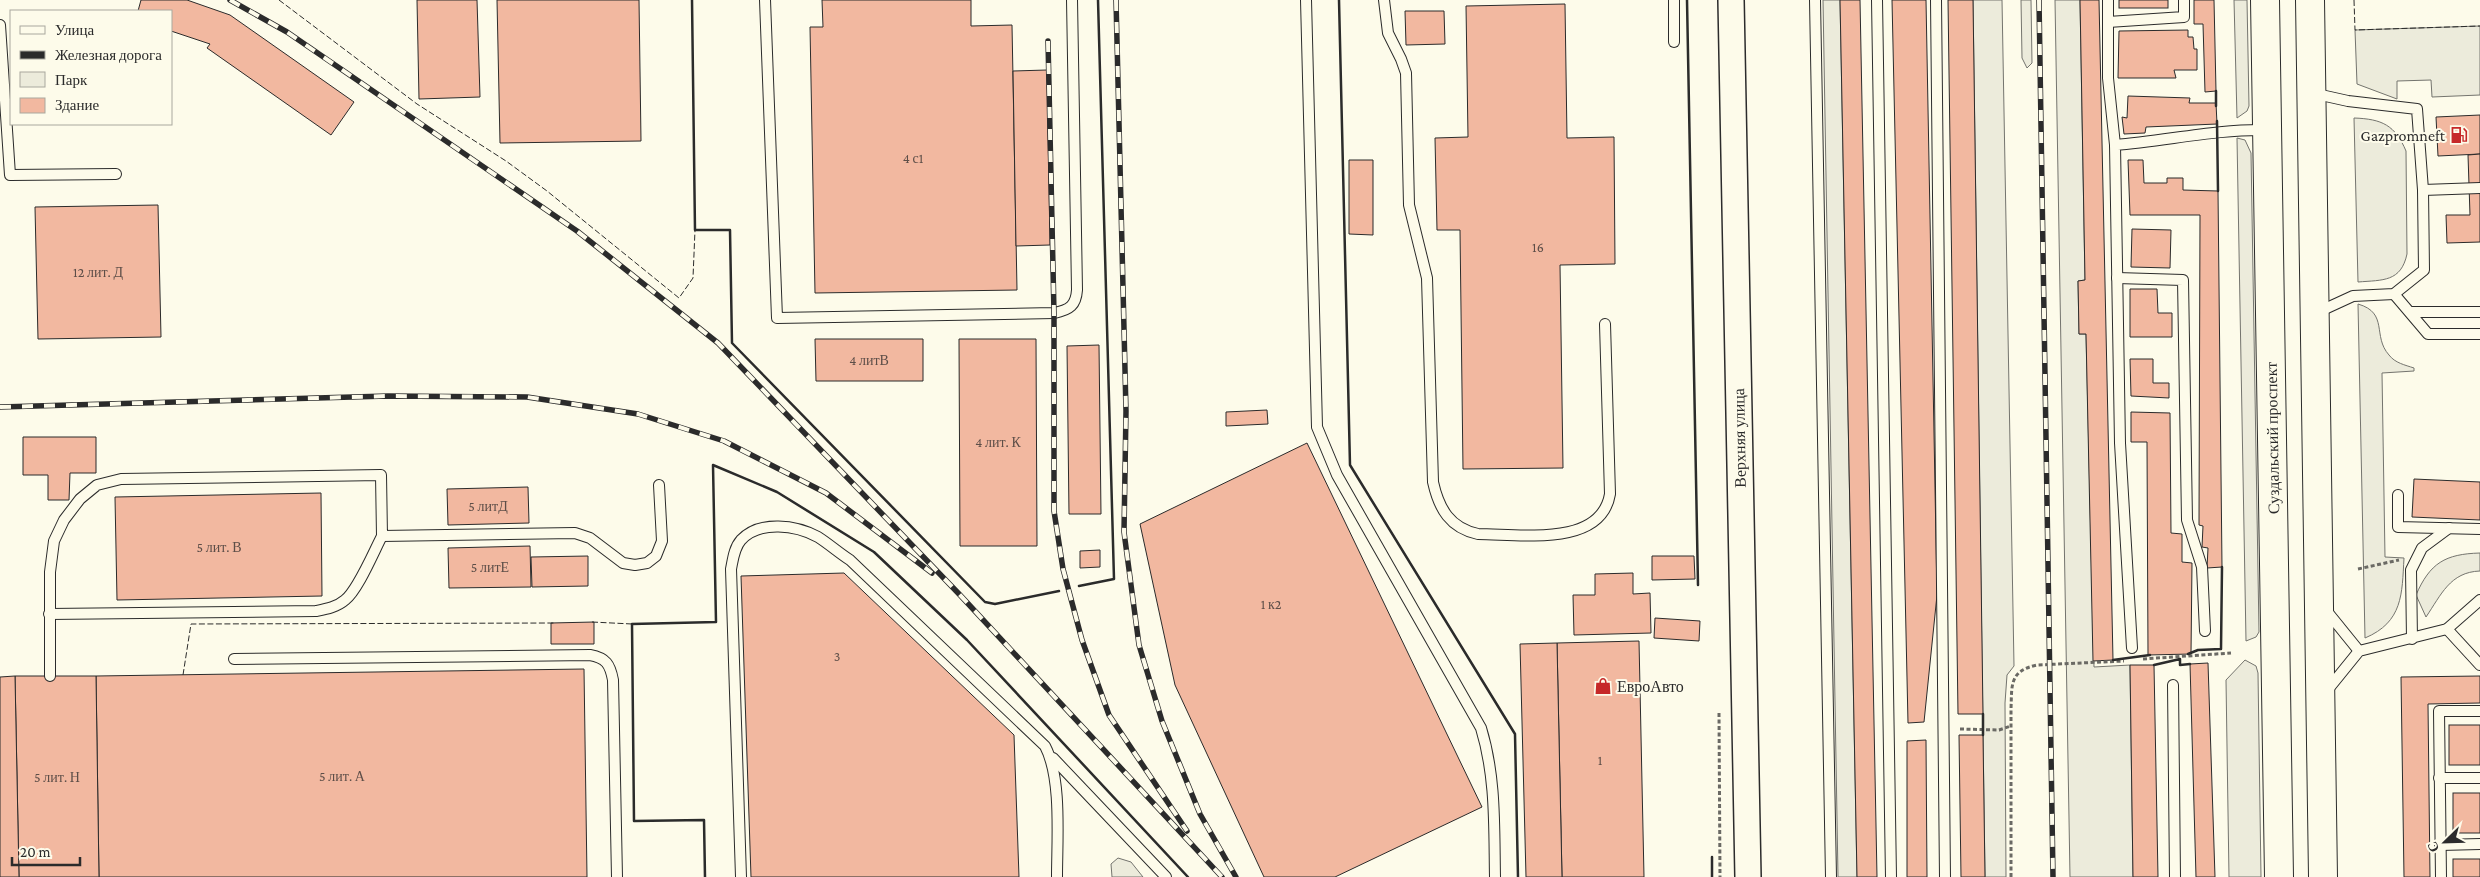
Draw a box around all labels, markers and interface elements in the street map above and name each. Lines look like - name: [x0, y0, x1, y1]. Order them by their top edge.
- legend: [10, 10, 172, 125]
- text: Улица: [55, 22, 94, 38]
- text: Железная дорога: [55, 47, 162, 63]
- text: Парк: [55, 72, 88, 88]
- text: Здание: [55, 97, 99, 113]
- fuel station icon: Gazpromneft: [2449, 125, 2469, 145]
- place label: Gazpromneft: [2361, 127, 2446, 145]
- house number: 4 с1: [903, 150, 924, 166]
- house number: 16: [1532, 239, 1544, 255]
- house number: 12 лит. Д: [73, 264, 123, 280]
- house number: 4 литВ: [849, 352, 889, 368]
- street label: Суздальский проспект: [2263, 362, 2283, 514]
- street label: Верхняя улица: [1730, 388, 1750, 488]
- house number: 4 лит. К: [975, 434, 1021, 450]
- house number: 5 литД: [468, 498, 508, 514]
- house number: 5 лит. В: [197, 539, 242, 555]
- house number: 5 литЕ: [471, 559, 509, 575]
- house number: 1 к2: [1261, 596, 1282, 612]
- house number: 3: [834, 648, 840, 664]
- shop icon: ЕвроАвто: [1593, 676, 1613, 696]
- place label: ЕвроАвто: [1617, 678, 1684, 696]
- house number: 1: [1598, 752, 1603, 768]
- house number: 5 лит. А: [319, 768, 366, 784]
- house number: 5 лит. Н: [34, 769, 80, 785]
- north arrow: [2420, 817, 2470, 867]
- scale bar: [12, 834, 80, 866]
- text: С: [2424, 839, 2442, 855]
- text: 20 m: [20, 844, 51, 860]

